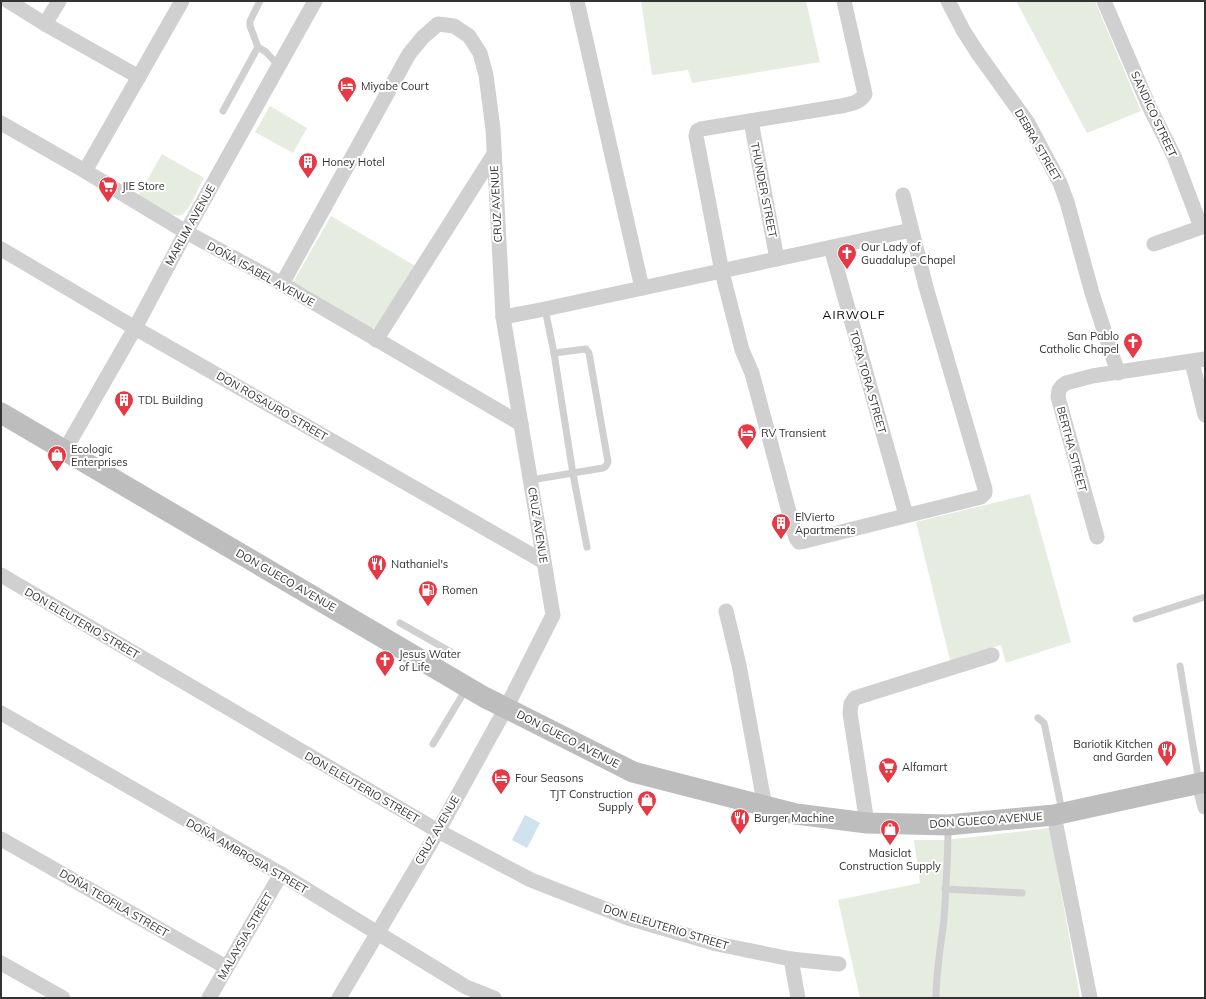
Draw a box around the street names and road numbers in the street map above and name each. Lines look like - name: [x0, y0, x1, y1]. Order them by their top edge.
- street label: SANDICO STREET: [1128, 69, 1180, 160]
- street label: DEBRA STREET: [1012, 106, 1064, 184]
- street label: THUNDER STREET: [748, 141, 780, 239]
- street label: CRUZ AVENUE: [487, 165, 505, 243]
- street label: MARLIM AVENUE: [162, 182, 218, 268]
- street label: DOÑA ISABEL AVENUE: [205, 239, 317, 309]
- street label: TORA TORA STREET: [847, 329, 890, 435]
- street label: DON ROSAURO STREET: [214, 368, 330, 444]
- street label: BERTHA STREET: [1054, 405, 1090, 494]
- street label: CRUZ AVENUE: [525, 486, 551, 564]
- street label: DON GUECO AVENUE: [233, 546, 339, 614]
- street label: DON ELEUTERIO STREET: [22, 584, 142, 662]
- street label: DON GUECO AVENUE: [514, 707, 622, 771]
- street label: DON ELEUTERIO STREET: [302, 748, 422, 826]
- street label: CRUZ AVENUE: [412, 793, 462, 867]
- street label: DON GUECO AVENUE: [929, 809, 1043, 831]
- street label: DOÑA AMBROSIA STREET: [184, 815, 311, 897]
- street label: DOÑA TEOFILA STREET: [57, 866, 171, 940]
- street label: MALAYSIA STREET: [214, 890, 276, 982]
- street label: DON ELEUTERIO STREET: [602, 901, 731, 953]

